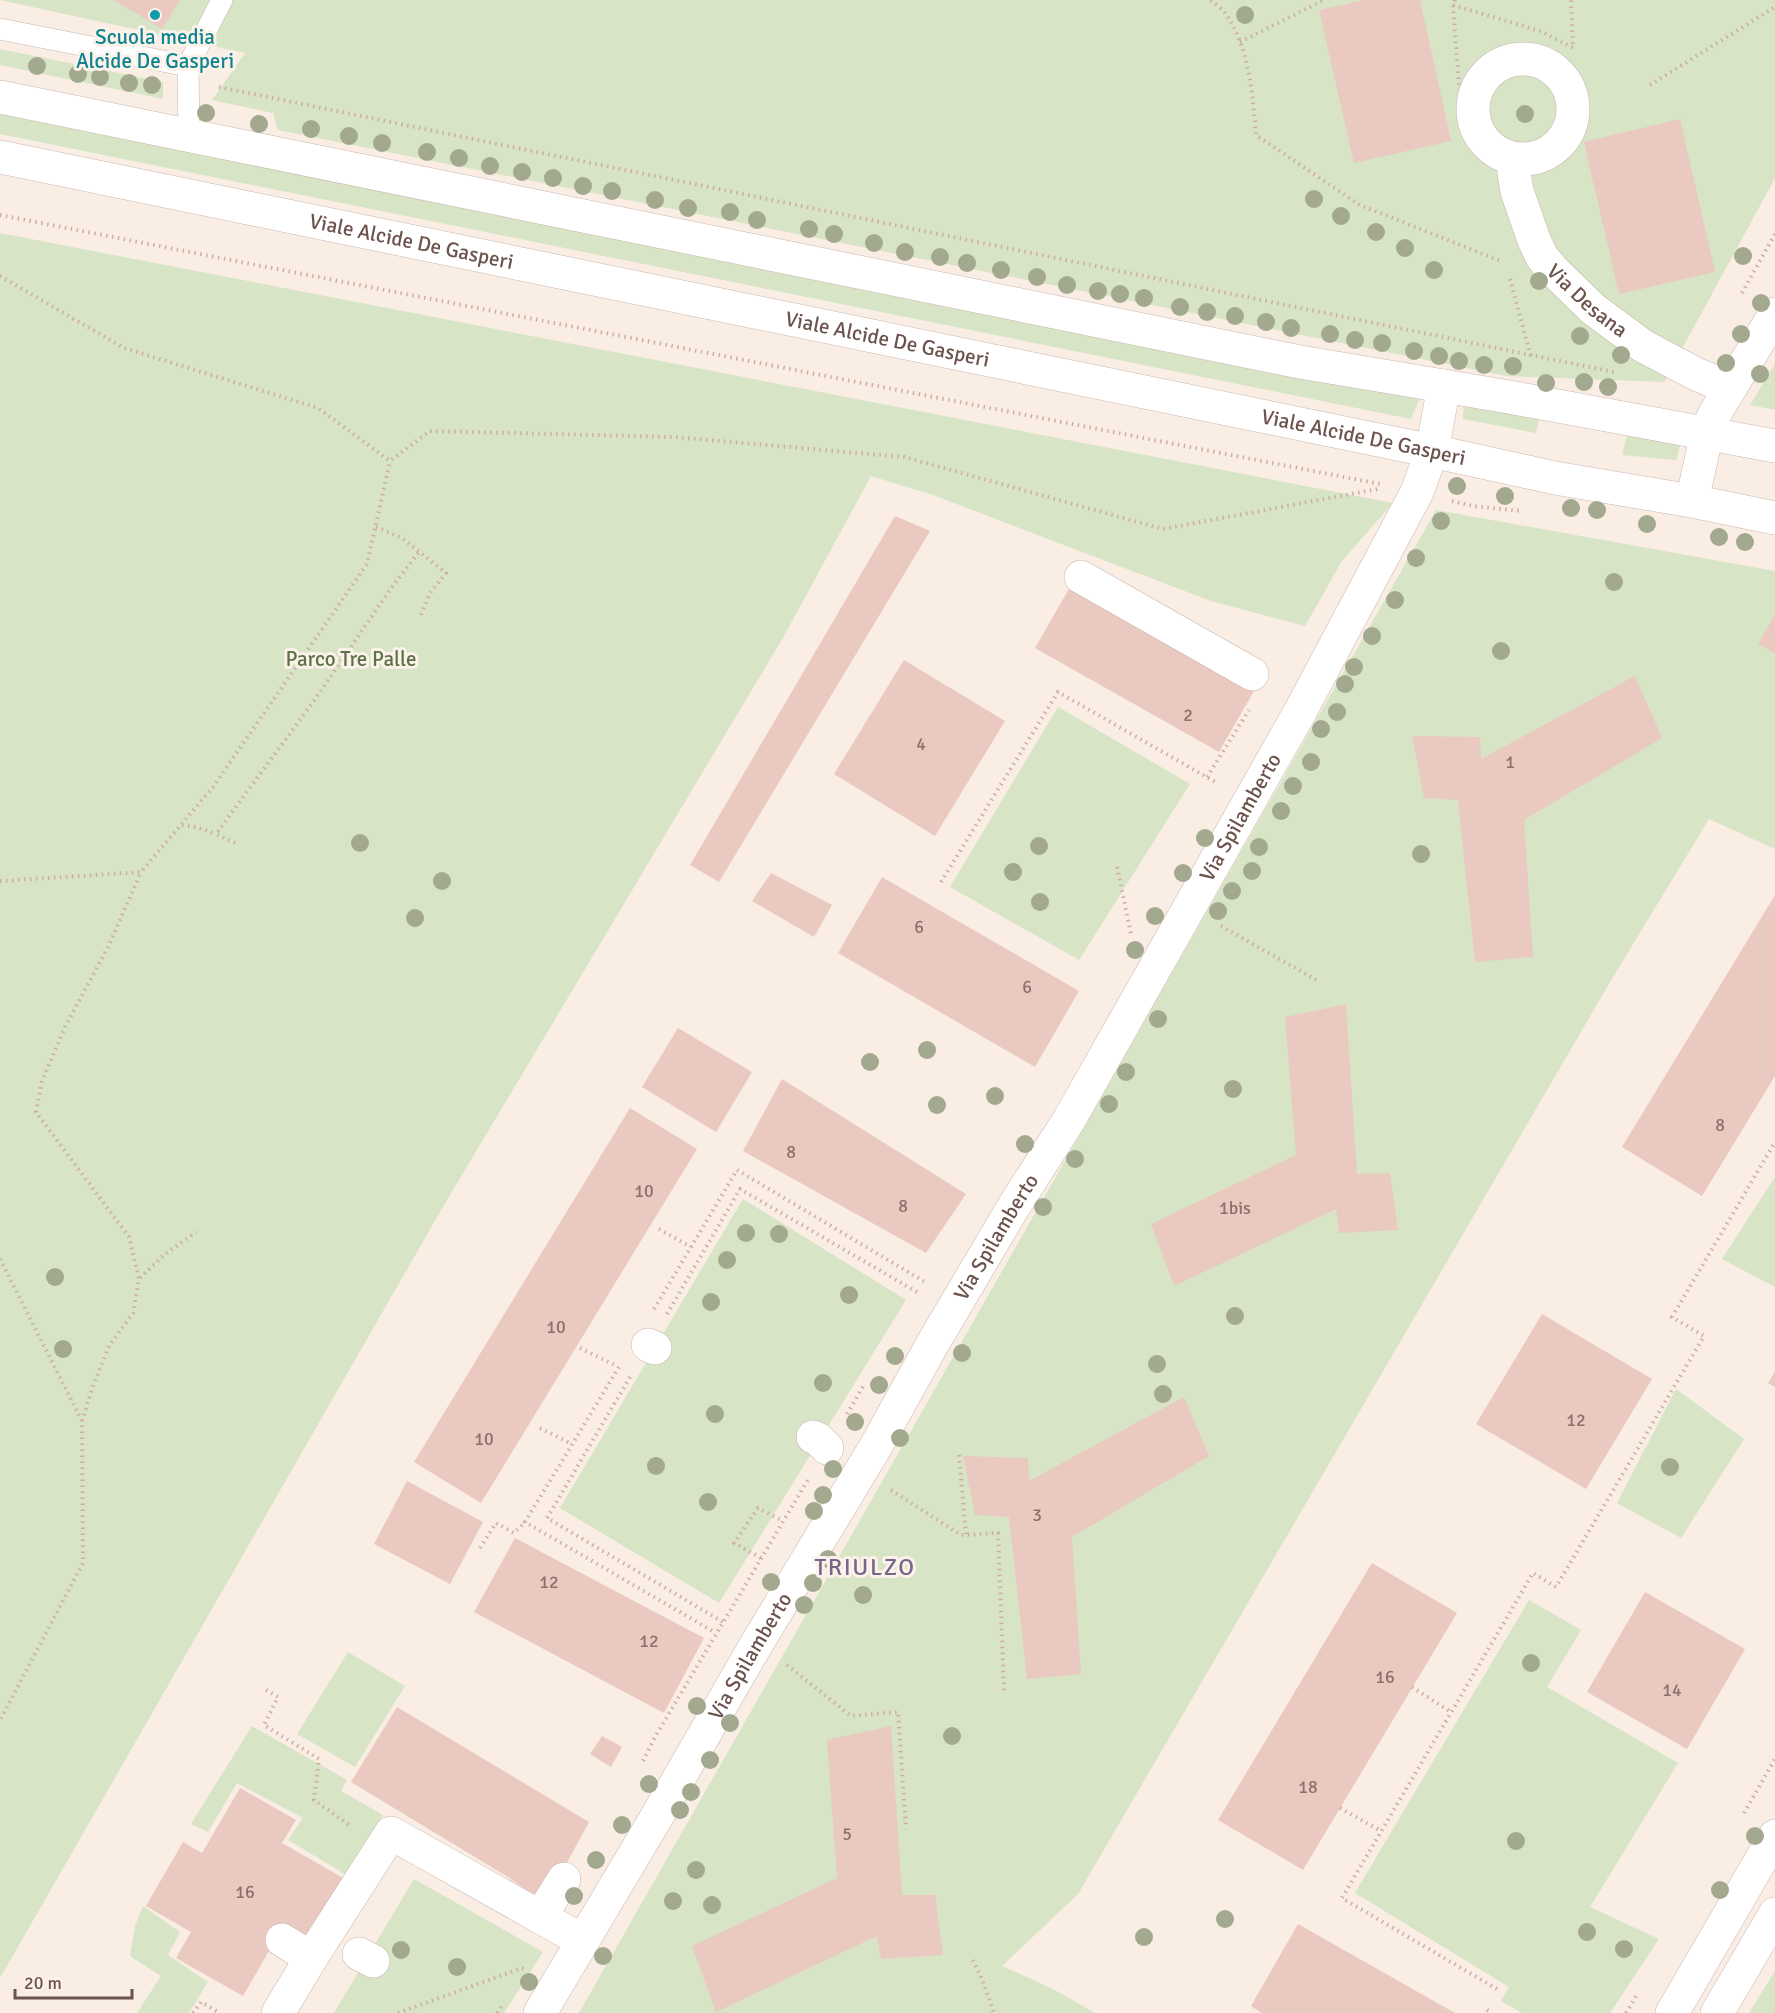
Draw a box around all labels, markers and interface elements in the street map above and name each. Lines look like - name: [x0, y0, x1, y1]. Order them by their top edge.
- marker: Scuola media Alcide De Gasperi: [148, 8, 162, 22]
- place label: Scuola media Alcide De Gasperi: [76, 24, 234, 74]
- street label: Viale Alcide De Gasperi: [307, 208, 516, 275]
- street label: Via Desana: [1541, 258, 1633, 343]
- street label: Viale Alcide De Gasperi: [783, 306, 992, 373]
- street label: Viale Alcide De Gasperi: [1259, 403, 1468, 471]
- park label: Parco Tre Palle: [285, 646, 417, 672]
- house number: 2: [1183, 704, 1193, 726]
- house number: 4: [916, 733, 926, 755]
- street label: Via Spilamberto: [1194, 749, 1287, 886]
- house number: 1: [1505, 751, 1515, 773]
- house number: 6: [914, 916, 924, 938]
- house number: 6: [1022, 976, 1032, 998]
- house number: 8: [1715, 1114, 1725, 1136]
- house number: 8: [786, 1141, 796, 1163]
- street label: Via Spilamberto: [948, 1169, 1044, 1305]
- house number: 10: [634, 1180, 654, 1202]
- house number: 8: [898, 1195, 908, 1217]
- house number: 1bis: [1219, 1197, 1251, 1219]
- house number: 10: [546, 1316, 566, 1338]
- house number: 12: [1566, 1409, 1586, 1431]
- house number: 10: [474, 1428, 494, 1450]
- house number: 3: [1032, 1504, 1042, 1526]
- district label: TRIULZO: [815, 1552, 915, 1582]
- house number: 12: [539, 1571, 559, 1593]
- street label: Via Spilamberto: [703, 1588, 798, 1724]
- house number: 12: [639, 1630, 659, 1652]
- house number: 16: [1375, 1666, 1395, 1688]
- house number: 14: [1662, 1679, 1682, 1701]
- house number: 18: [1298, 1776, 1318, 1798]
- house number: 5: [842, 1823, 852, 1845]
- house number: 16: [235, 1881, 255, 1903]
- scale bar: [15, 1962, 132, 2000]
- text: 20 m: [24, 1972, 62, 1994]

